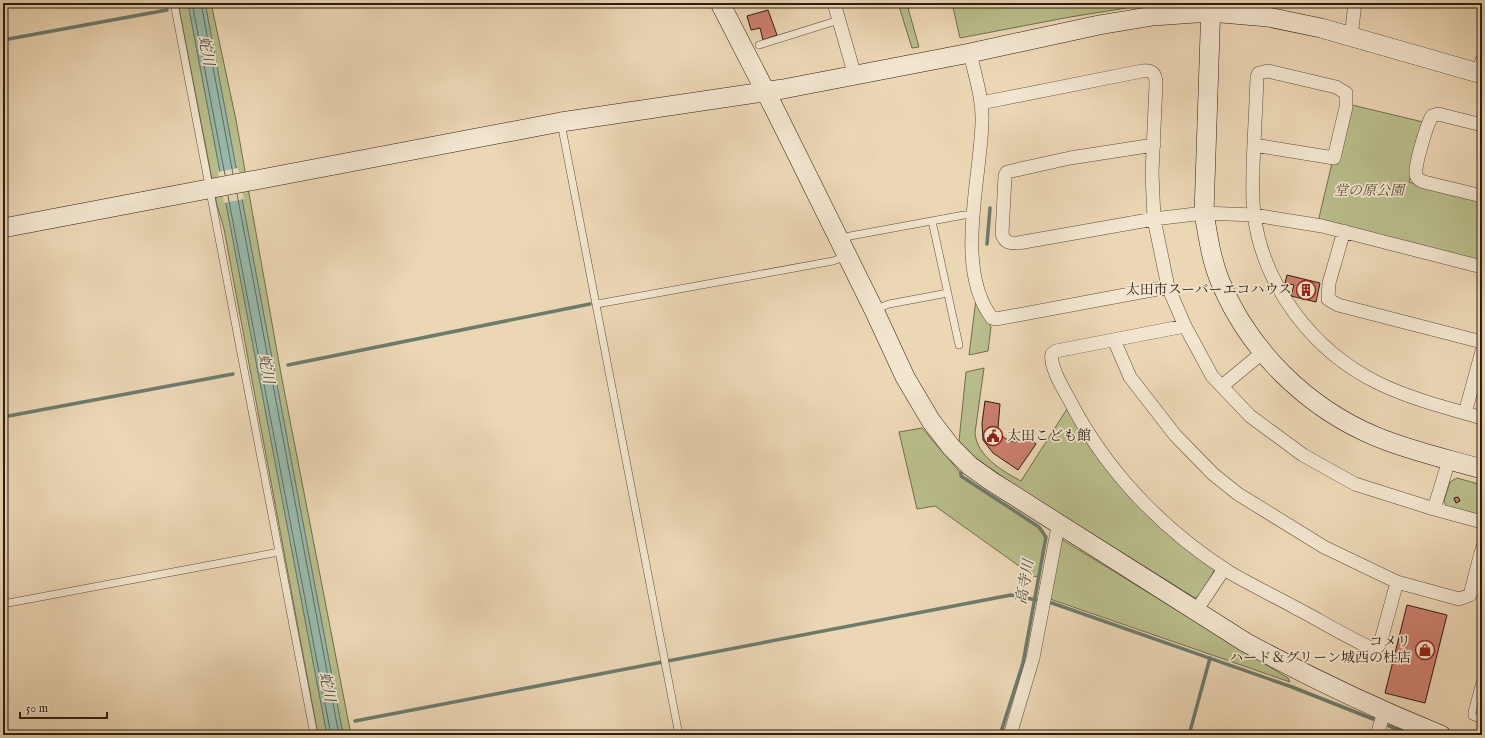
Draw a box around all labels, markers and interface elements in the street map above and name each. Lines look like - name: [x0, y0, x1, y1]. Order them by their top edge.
- water label: 蛇川: [194, 34, 219, 69]
- park label: 堂の原公園: [1334, 182, 1406, 200]
- building icon: 太田市スーパーエコハウス: [1295, 279, 1317, 301]
- place label: 太田市スーパーエコハウス: [1126, 281, 1292, 299]
- water label: 蛇川: [254, 352, 279, 387]
- public building icon: 太田こども館: [982, 425, 1004, 447]
- place label: 太田こども館: [1007, 427, 1091, 445]
- water label: 高寺川: [1012, 556, 1039, 606]
- place label: コメリ ハード＆グリーン城西の杜店: [1229, 633, 1411, 667]
- shop icon: コメリ ハード＆グリーン城西の杜店: [1414, 639, 1436, 661]
- water label: 蛇川: [315, 670, 340, 705]
- scale bar: [20, 694, 107, 720]
- text: 50 m: [26, 701, 48, 716]

